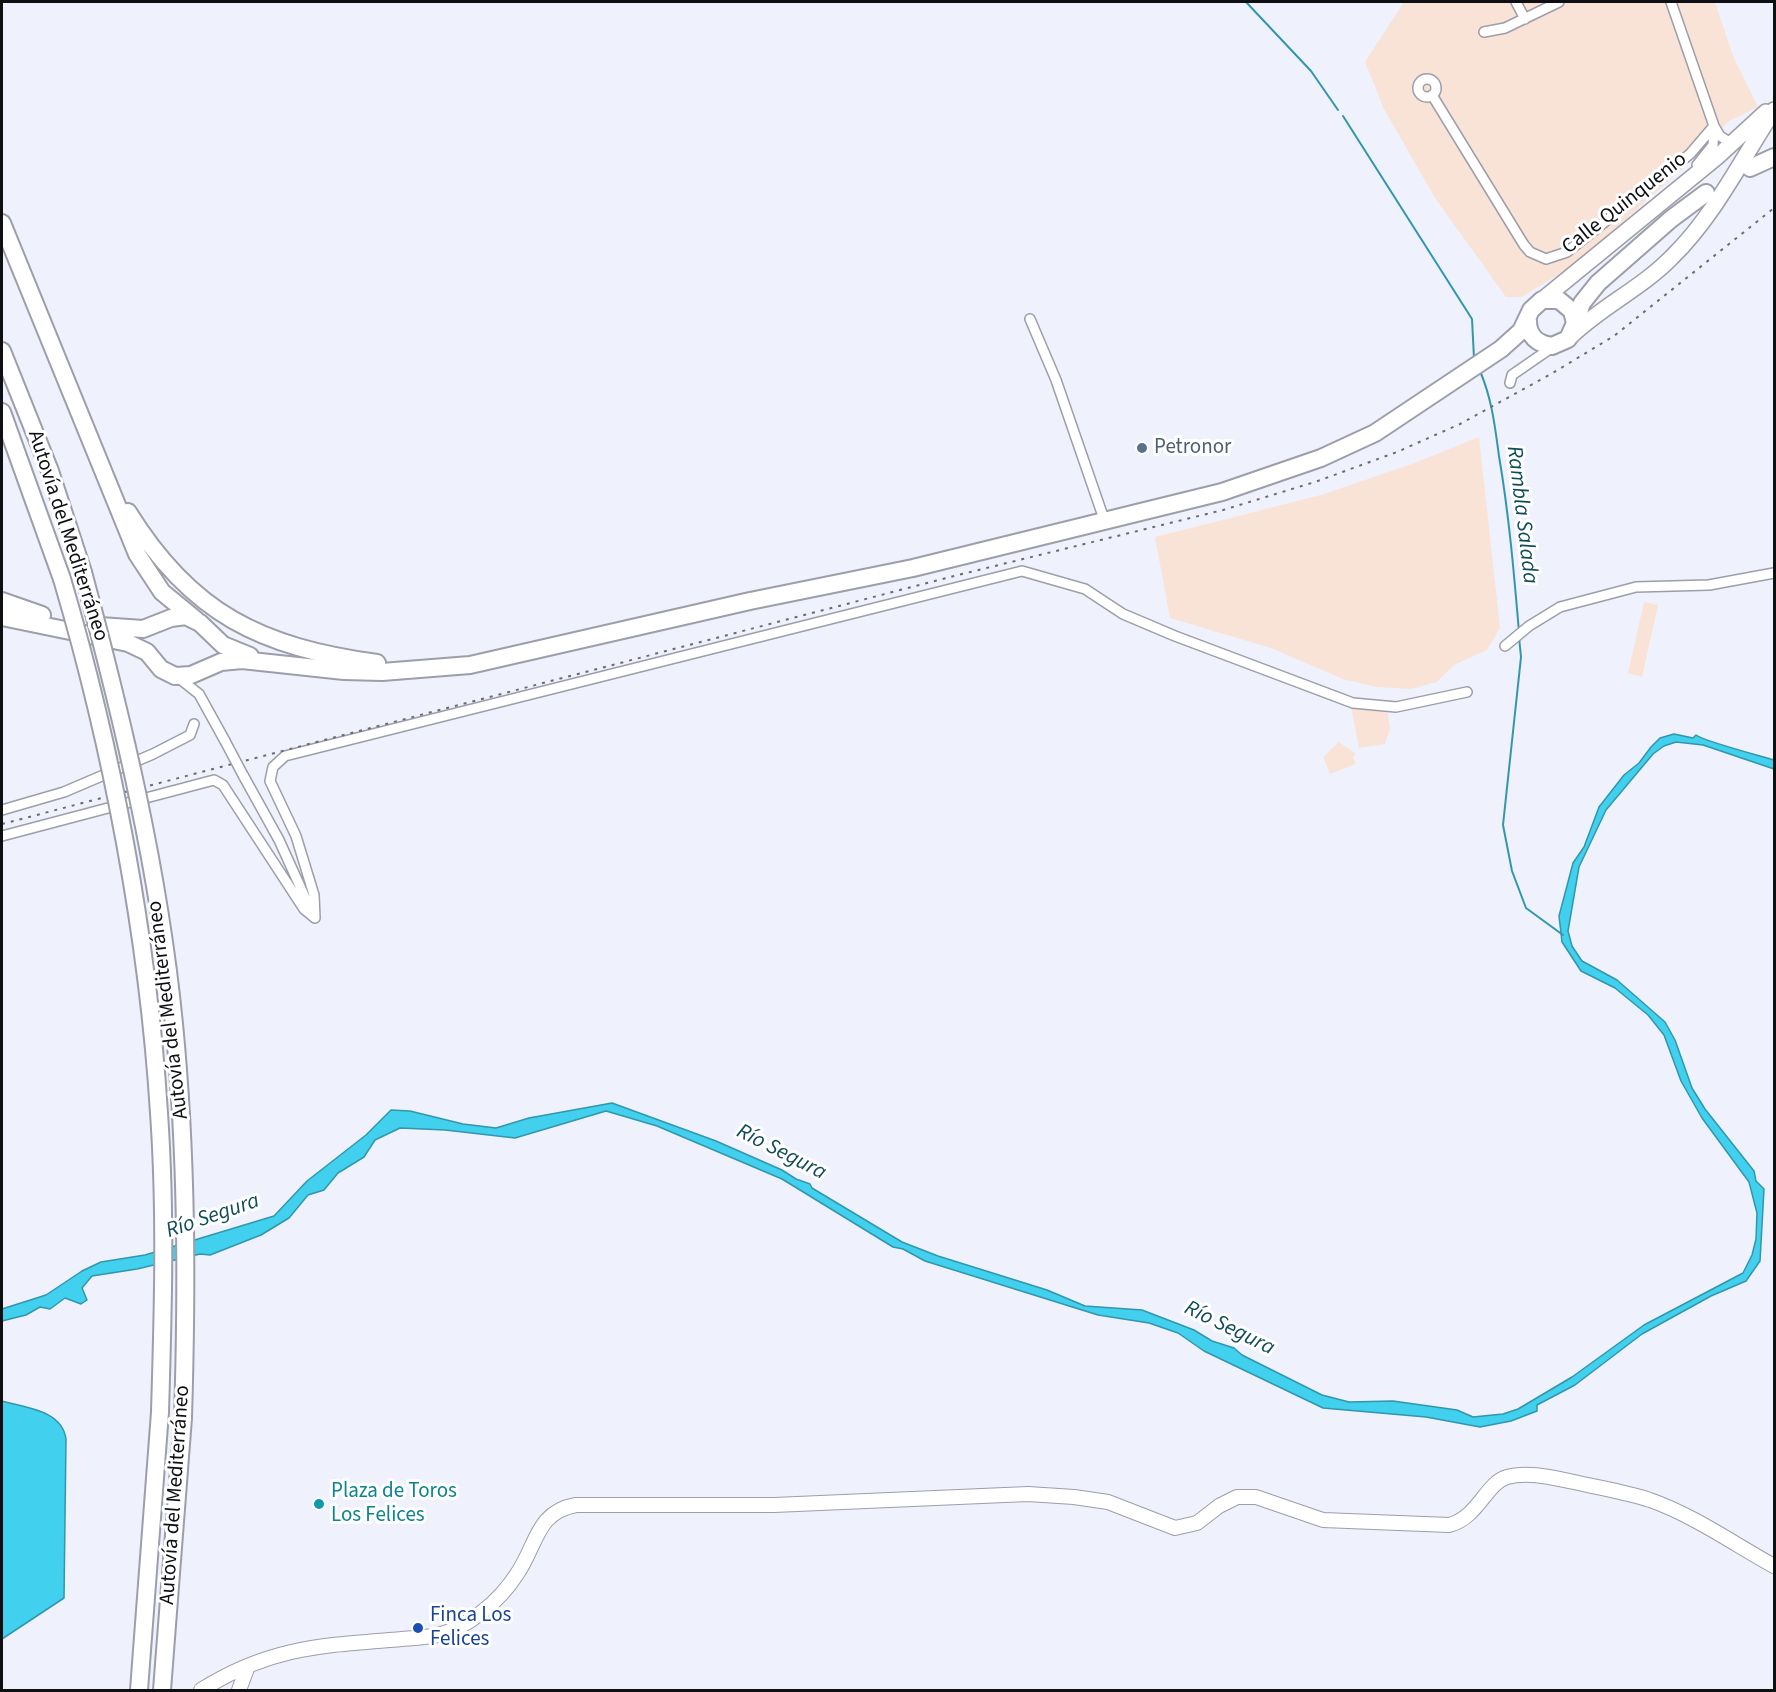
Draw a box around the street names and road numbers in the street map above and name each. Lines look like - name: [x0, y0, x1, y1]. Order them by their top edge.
- street label: Calle Quinquenio: [1558, 147, 1692, 261]
- street label: Autovía del Mediterráneo: [21, 428, 113, 644]
- street label: Autovía del Mediterráneo: [143, 899, 195, 1121]
- street label: Autovía del Mediterráneo: [156, 1384, 196, 1606]

